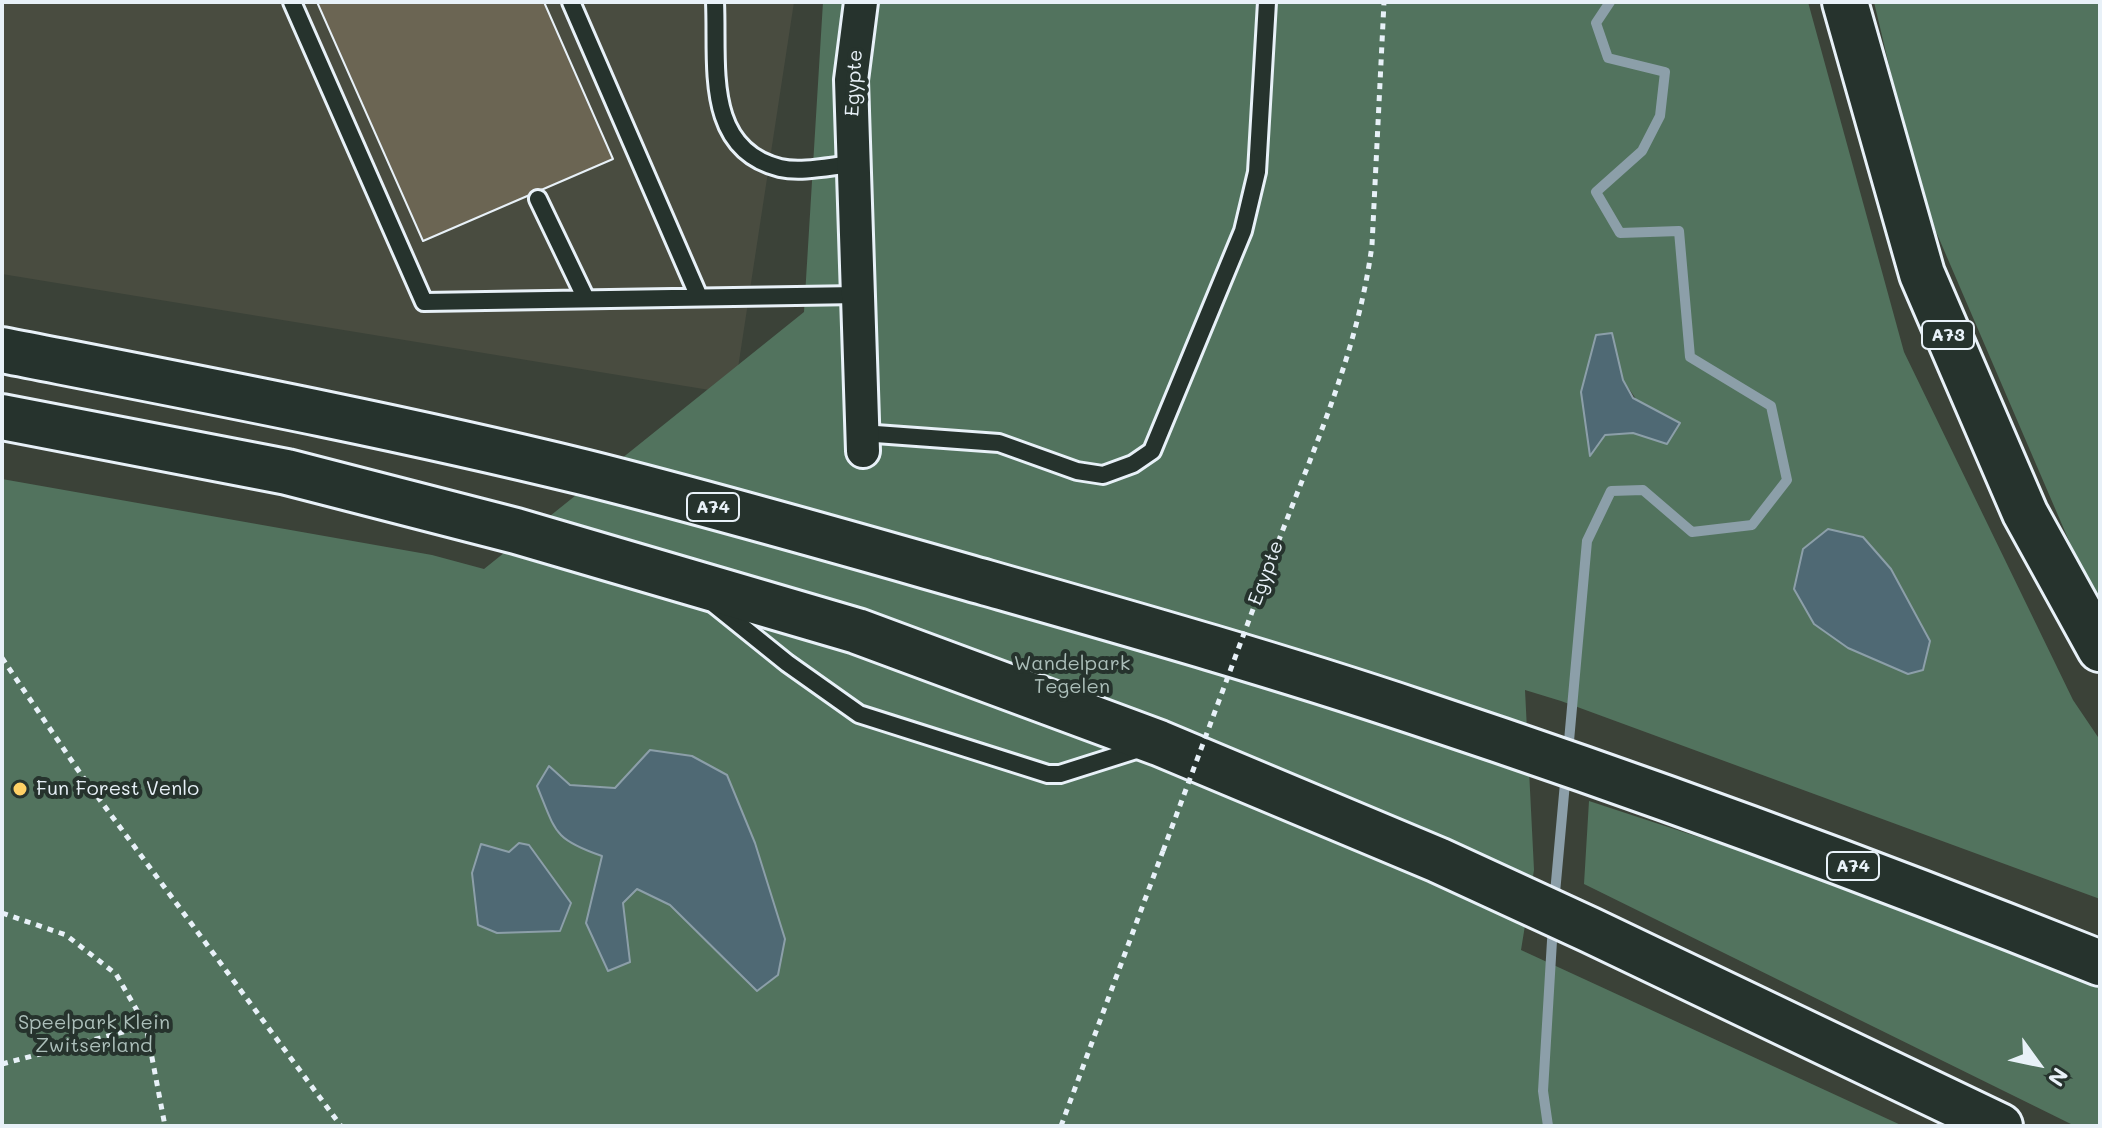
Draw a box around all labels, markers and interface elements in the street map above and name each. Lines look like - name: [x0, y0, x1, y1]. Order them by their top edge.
- street label: Egypte: [840, 49, 868, 117]
- road number: A73: [1922, 321, 1974, 349]
- road number: A74: [687, 493, 739, 521]
- street label: Egypte: [1243, 537, 1289, 609]
- park label: Wandelpark Tegelen: [1014, 652, 1130, 699]
- place label: Fun Forest Venlo: [36, 777, 199, 801]
- marker: Fun Forest Venlo: [11, 780, 29, 798]
- road number: A74: [1827, 852, 1879, 880]
- park label: Speelpark Klein Zwitserland: [18, 1011, 170, 1058]
- north arrow: [1998, 1024, 2078, 1104]
- text: N: [2042, 1062, 2075, 1092]

